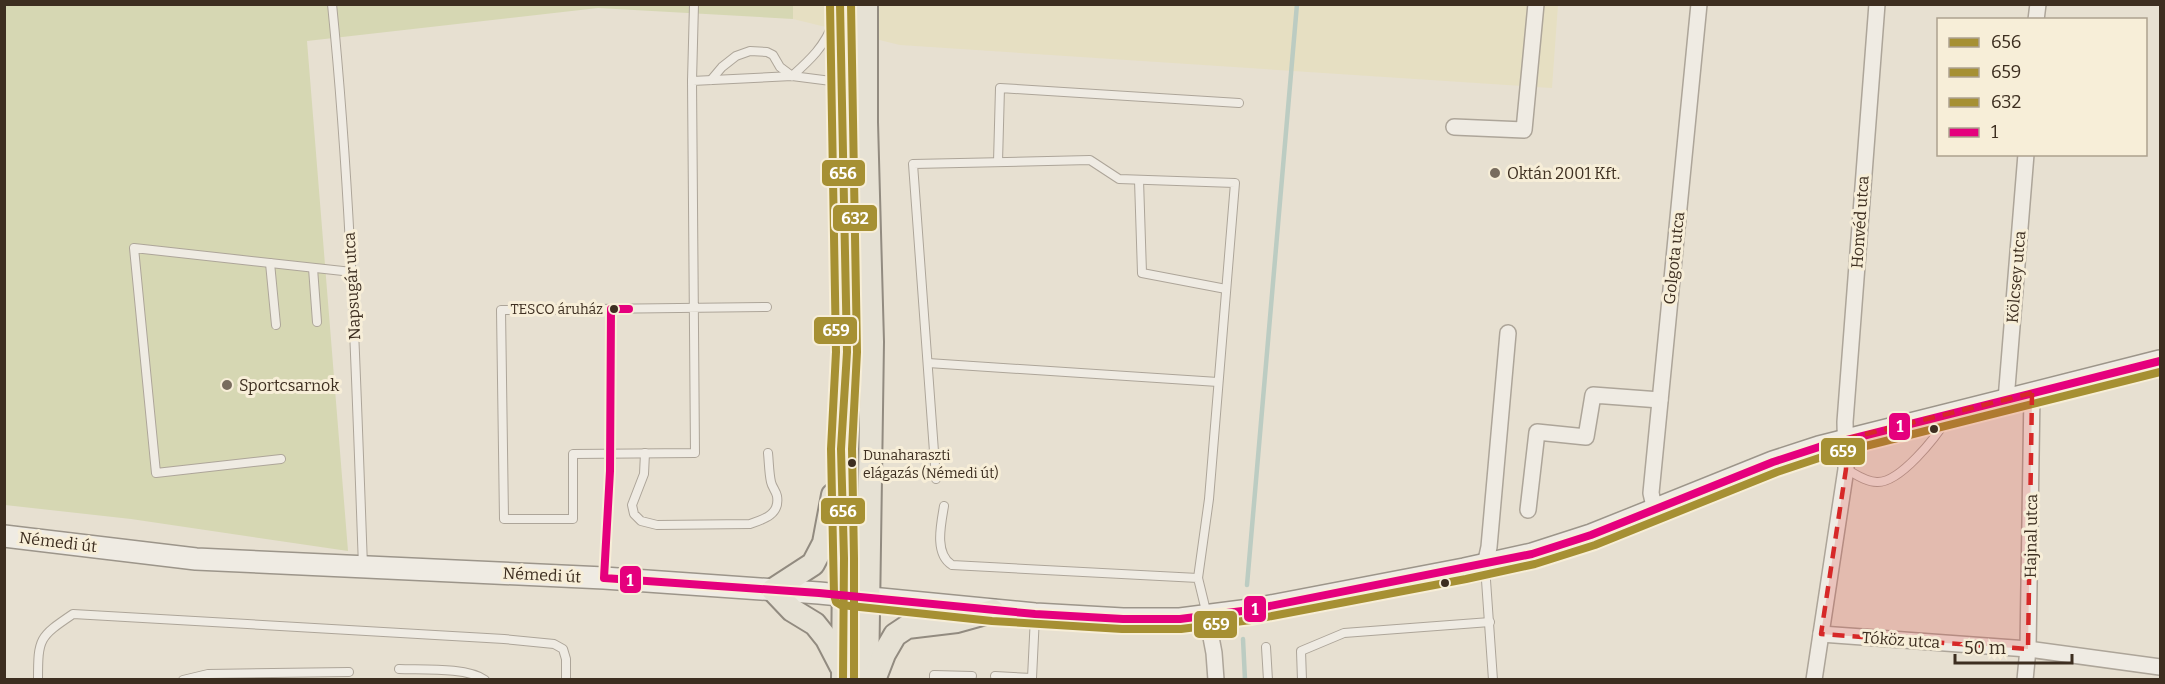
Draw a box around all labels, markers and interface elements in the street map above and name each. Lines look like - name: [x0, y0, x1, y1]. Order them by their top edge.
- legend: [1937, 18, 2147, 156]
- text: 656: [1991, 31, 2021, 53]
- text: 659: [1991, 61, 2021, 83]
- text: 632: [1991, 91, 2021, 113]
- text: 1: [1991, 121, 1999, 143]
- line badge: 656: [821, 159, 866, 187]
- text: 656: [829, 164, 857, 183]
- place label: Oktán 2001 Kft.: [1507, 164, 1620, 183]
- marker: Oktán 2001 Kft.: [1488, 166, 1502, 180]
- street label: Honvéd utca: [1847, 175, 1873, 269]
- line badge: 632: [832, 204, 878, 232]
- text: 632: [841, 209, 869, 228]
- street label: Golgota utca: [1660, 210, 1688, 305]
- street label: Kölcsey utca: [2003, 230, 2030, 324]
- street label: Napsugár utca: [340, 231, 364, 341]
- place label: TESCO áruház: [511, 301, 603, 318]
- marker: TESCO áruház: [608, 303, 620, 315]
- line badge: 659: [813, 316, 858, 345]
- text: 659: [822, 321, 850, 340]
- place label: Sportcsarnok: [239, 376, 339, 395]
- marker: Sportcsarnok: [220, 378, 234, 392]
- line badge: 1: [1888, 412, 1911, 441]
- text: 1: [1897, 417, 1904, 436]
- unlabelled marker: [1928, 423, 1940, 435]
- line badge: 659: [1820, 437, 1866, 466]
- text: 659: [1829, 442, 1857, 461]
- place label: Dunaharaszti elágazás (Némedi út): [863, 447, 999, 482]
- marker: Dunaharaszti elágazás (Némedi út): [846, 457, 858, 469]
- street label: Hajnal utca: [2021, 493, 2041, 578]
- line badge: 656: [820, 497, 866, 525]
- text: 656: [829, 502, 857, 521]
- street label: Némedi út: [18, 528, 98, 556]
- street label: Némedi út: [502, 563, 582, 587]
- line badge: 1: [619, 565, 642, 594]
- text: 1: [627, 571, 634, 590]
- unlabelled marker: [1439, 577, 1451, 589]
- line badge: 1: [1243, 595, 1267, 623]
- text: 1: [1252, 600, 1259, 619]
- line badge: 659: [1193, 610, 1238, 639]
- text: 659: [1202, 615, 1230, 634]
- scale bar: [1955, 627, 2072, 665]
- street label: Tóköz utca: [1861, 628, 1941, 652]
- text: 50 m: [1964, 637, 2006, 659]

